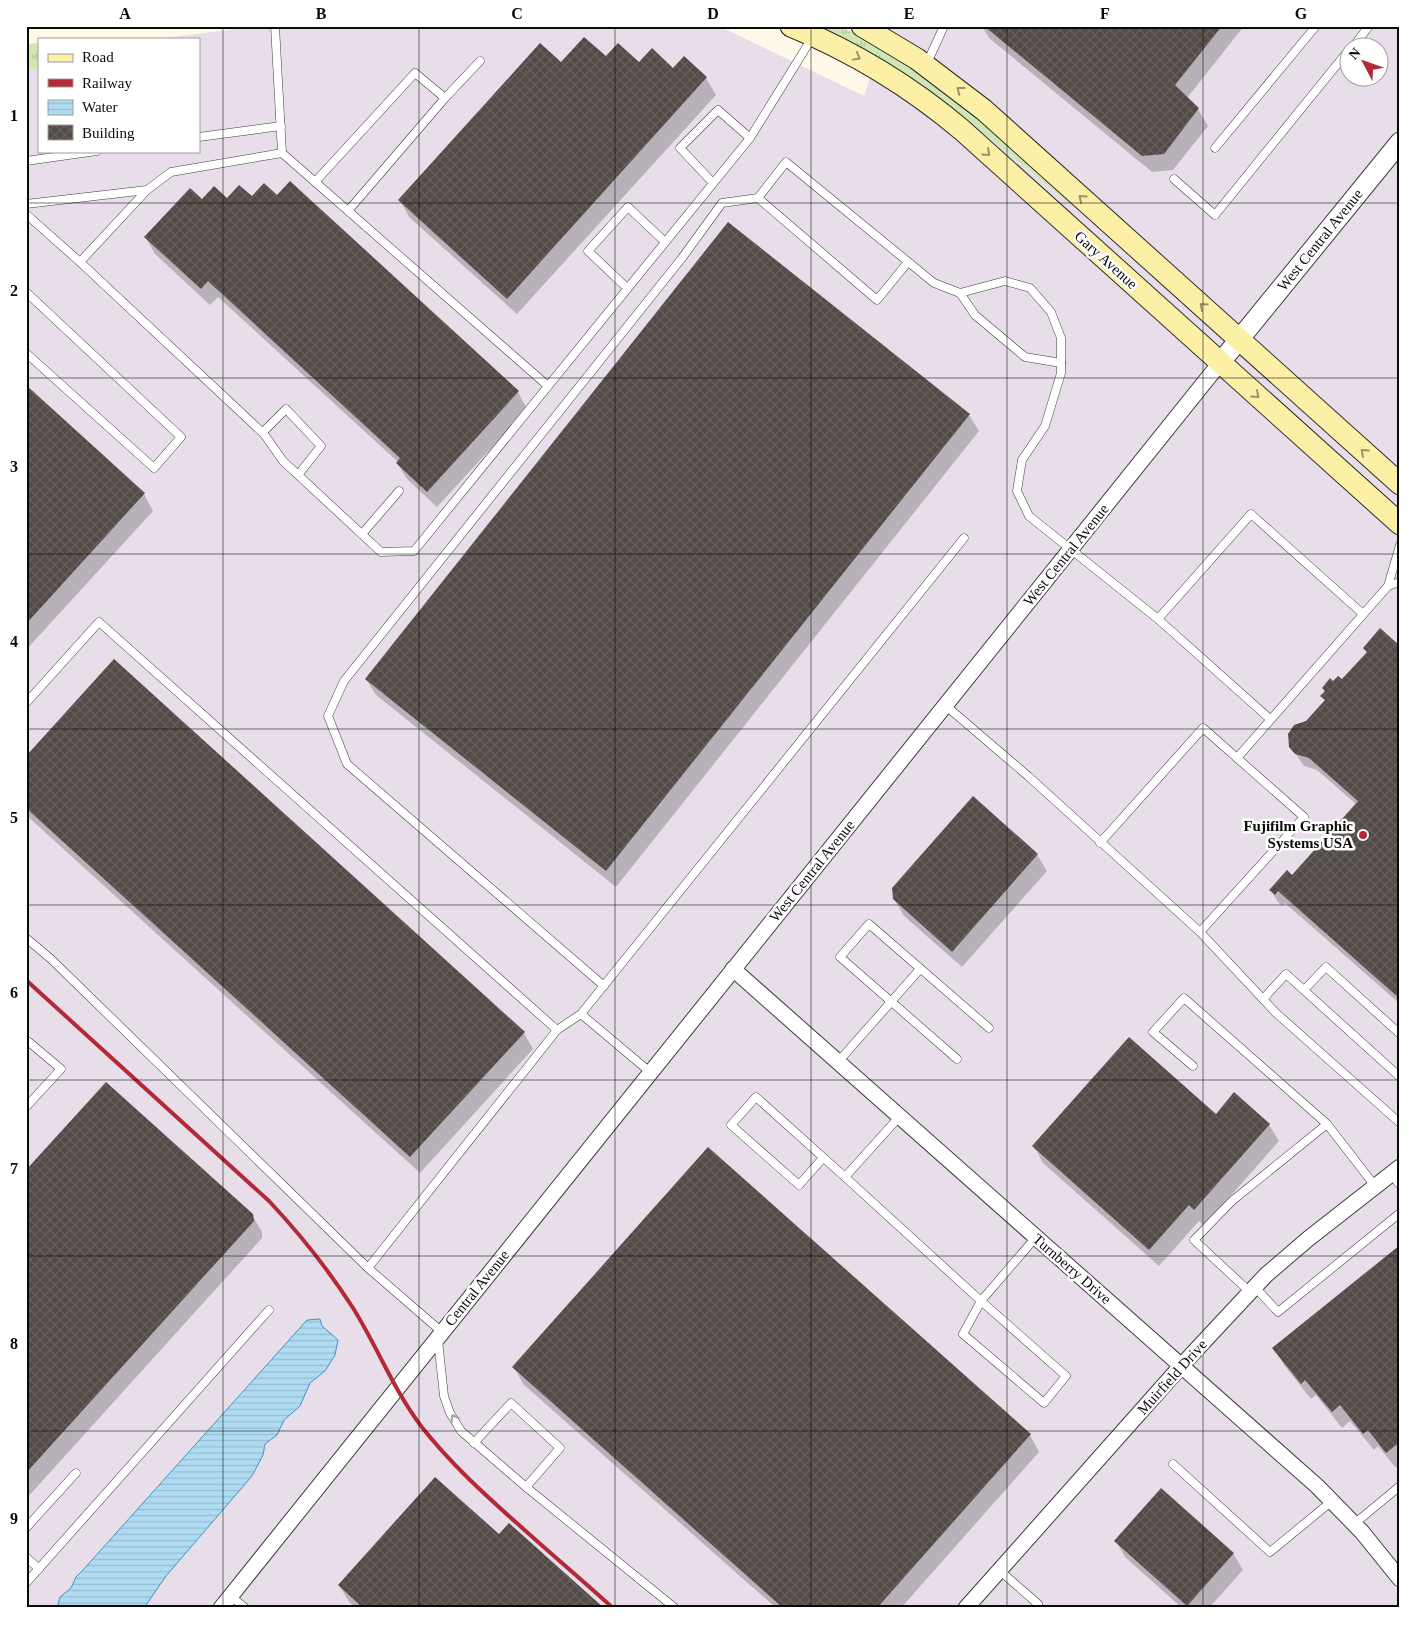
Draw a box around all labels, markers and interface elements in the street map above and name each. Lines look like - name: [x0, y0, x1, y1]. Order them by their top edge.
- text: A: [119, 5, 131, 22]
- text: B: [316, 5, 327, 22]
- text: C: [511, 5, 523, 22]
- text: D: [707, 5, 719, 22]
- text: E: [904, 5, 914, 22]
- text: F: [1100, 5, 1110, 22]
- text: G: [1295, 5, 1308, 22]
- legend: [38, 38, 200, 152]
- north arrow: [1338, 38, 1388, 88]
- text: N: [1346, 45, 1364, 63]
- text: Road: [82, 49, 114, 65]
- one-way arrow: [852, 51, 861, 61]
- text: Railway: [82, 75, 132, 91]
- one-way arrow: [957, 88, 966, 96]
- text: Water: [82, 99, 117, 115]
- text: 1: [10, 107, 18, 124]
- text: Building: [82, 125, 135, 141]
- one-way arrow: [982, 147, 991, 156]
- street label: West Central Avenue: [1274, 186, 1366, 294]
- one-way arrow: [1078, 195, 1087, 204]
- street label: Gary Avenue: [1071, 228, 1141, 292]
- text: 2: [10, 282, 18, 299]
- one-way arrow: [1199, 303, 1208, 312]
- one-way arrow: [1250, 390, 1259, 399]
- one-way arrow: [1360, 448, 1369, 457]
- text: 3: [10, 458, 18, 475]
- street label: West Central Avenue: [1020, 501, 1112, 609]
- text: 4: [10, 633, 18, 650]
- text: 5: [10, 809, 18, 826]
- street label: West Central Avenue: [766, 817, 858, 925]
- place label: Fujifilm Graphic Systems USA: [1243, 818, 1353, 851]
- marker: Fujifilm Graphic Systems USA: [1357, 829, 1369, 841]
- text: 6: [10, 984, 18, 1001]
- text: 7: [10, 1160, 18, 1177]
- street label: Turnberry Drive: [1030, 1231, 1115, 1307]
- street label: Central Avenue: [442, 1247, 513, 1329]
- text: 8: [10, 1335, 18, 1352]
- street label: Muirfield Drive: [1134, 1336, 1210, 1418]
- one-way arrow: [450, 1415, 460, 1424]
- text: 9: [10, 1510, 18, 1527]

